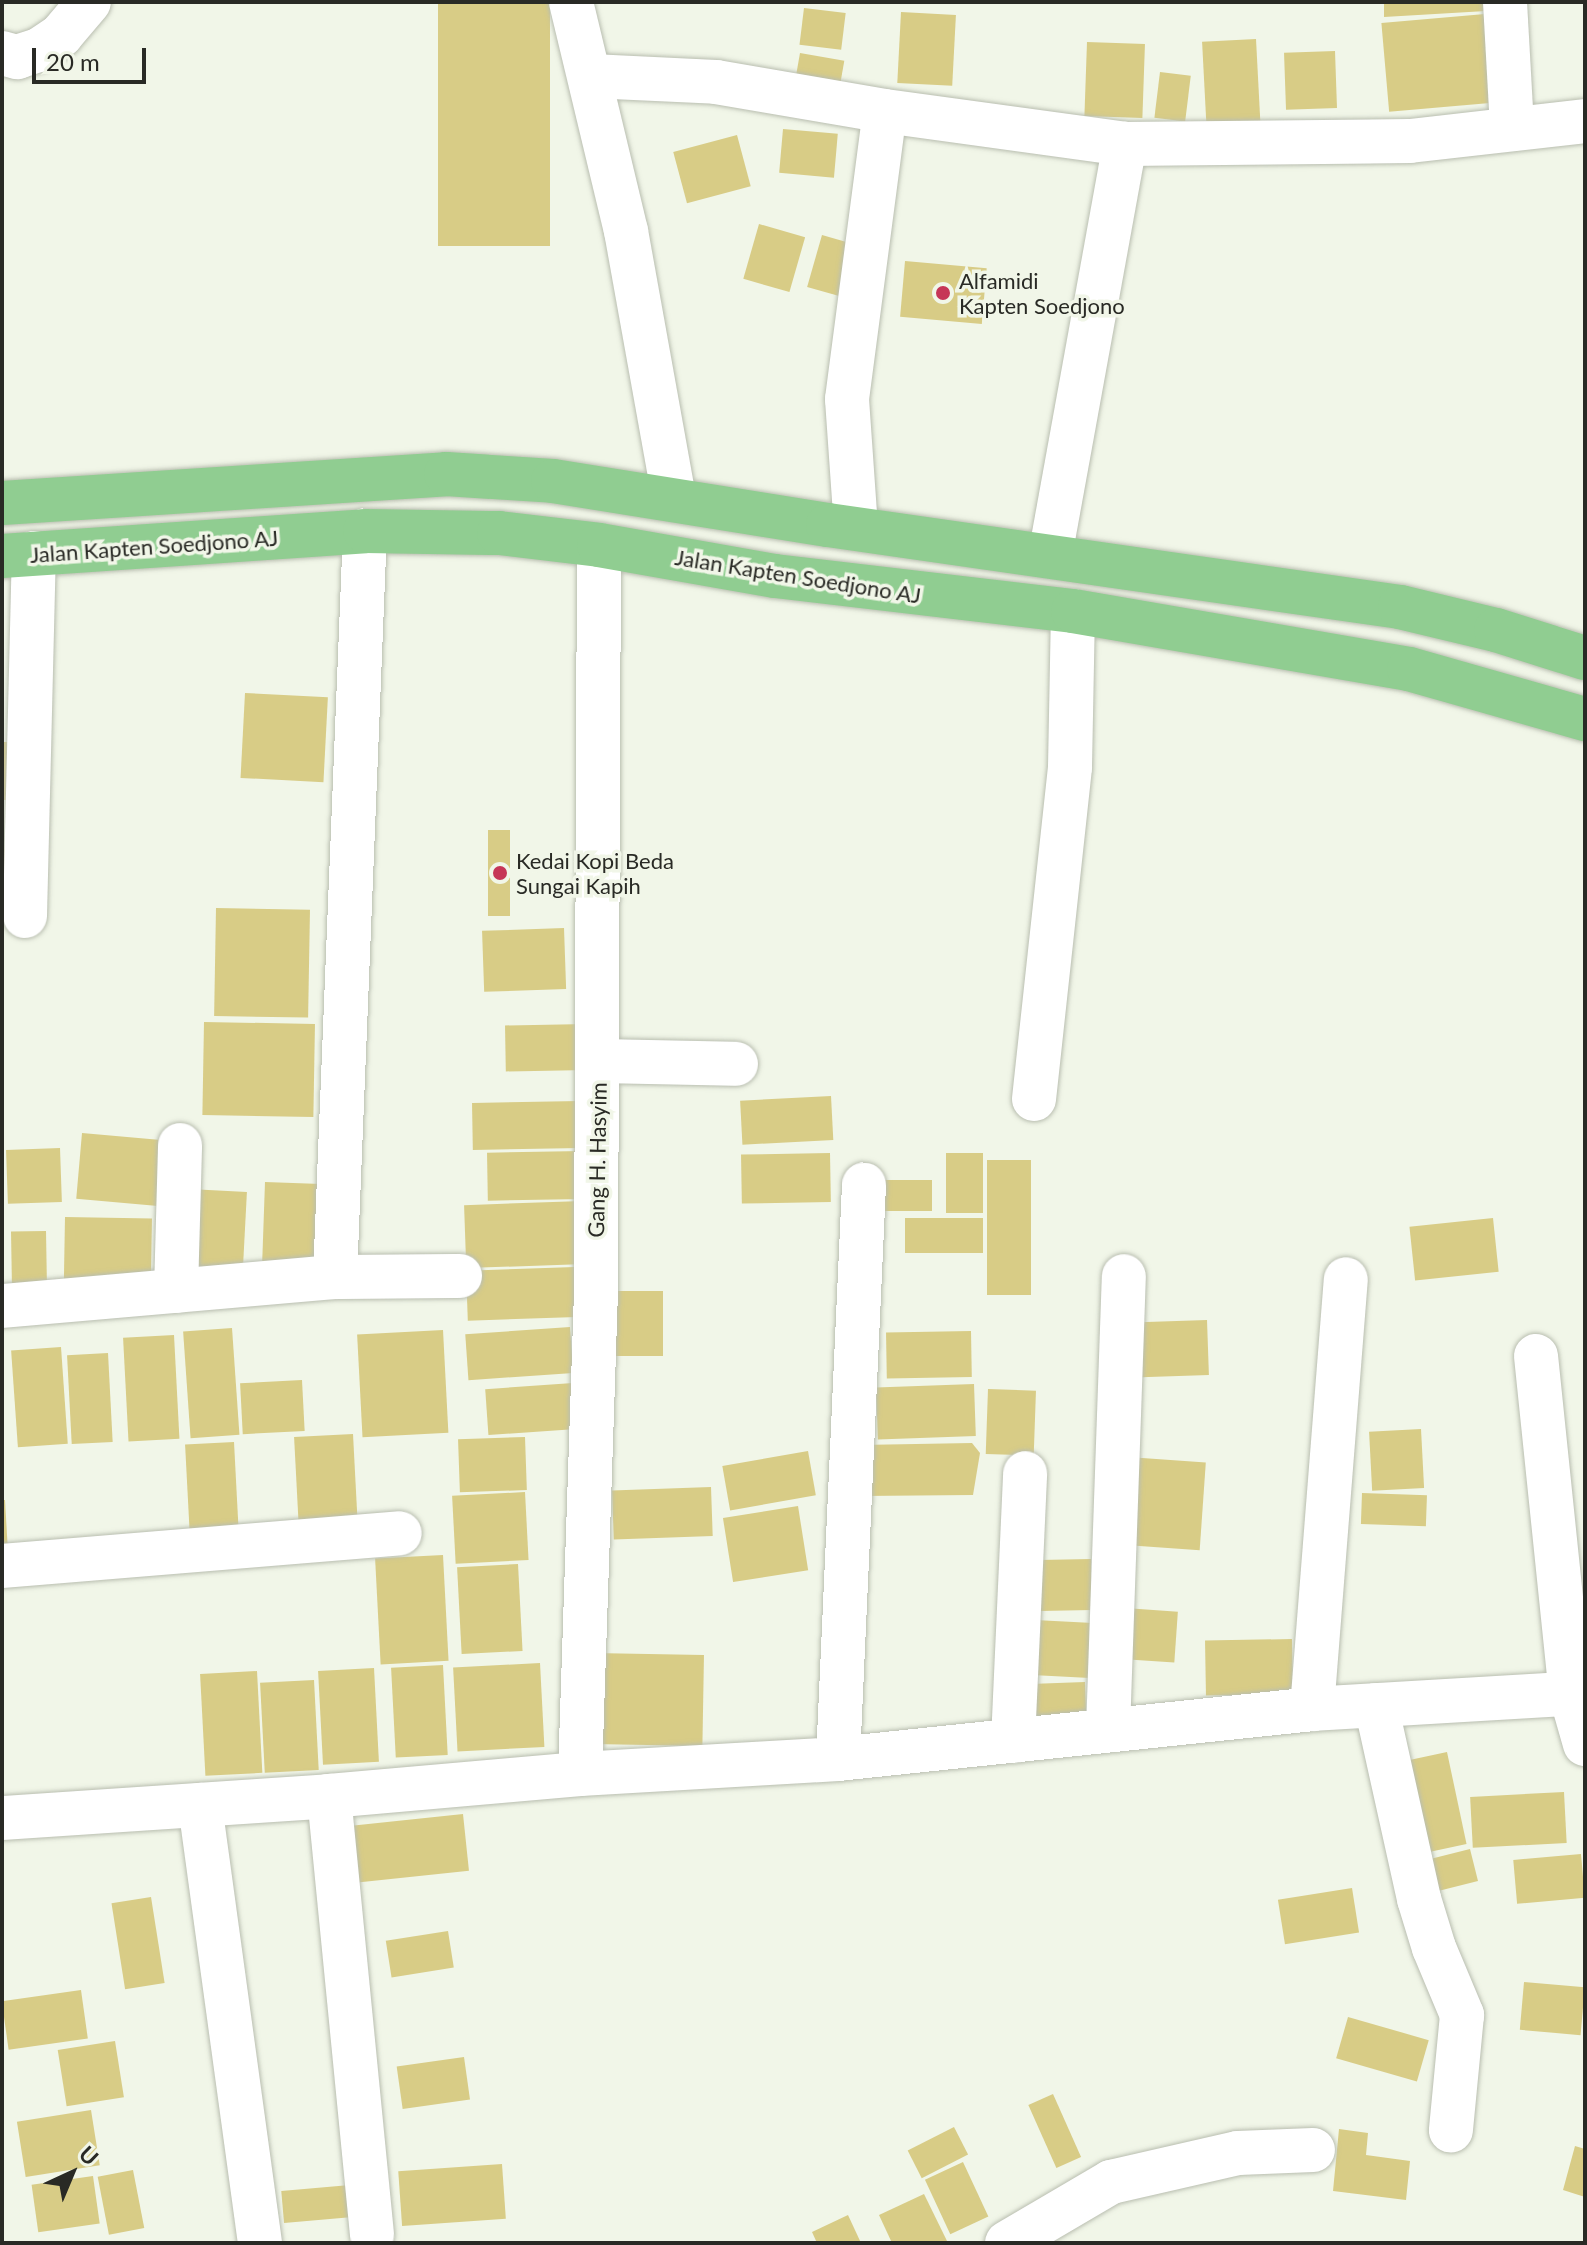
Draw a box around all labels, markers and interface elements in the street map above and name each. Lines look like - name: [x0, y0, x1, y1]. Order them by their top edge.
- scale bar: [36, 32, 150, 82]
- text: 20 m: [46, 47, 100, 76]
- place label: Alfamidi Kapten Soedjono: [959, 267, 1125, 318]
- marker: Alfamidi Kapten Soedjono: [934, 284, 952, 302]
- street label: Jalan Kapten Soedjono AJ: [29, 524, 279, 568]
- street label: Jalan Kapten Soedjono AJ: [673, 543, 923, 609]
- place label: Kedai Kopi Beda Sungai Kapih: [516, 847, 674, 898]
- marker: Kedai Kopi Beda Sungai Kapih: [491, 864, 509, 882]
- street label: Gang H. Hasyim: [582, 1082, 612, 1238]
- north arrow: [32, 2133, 112, 2213]
- text: U: [74, 2140, 104, 2171]

